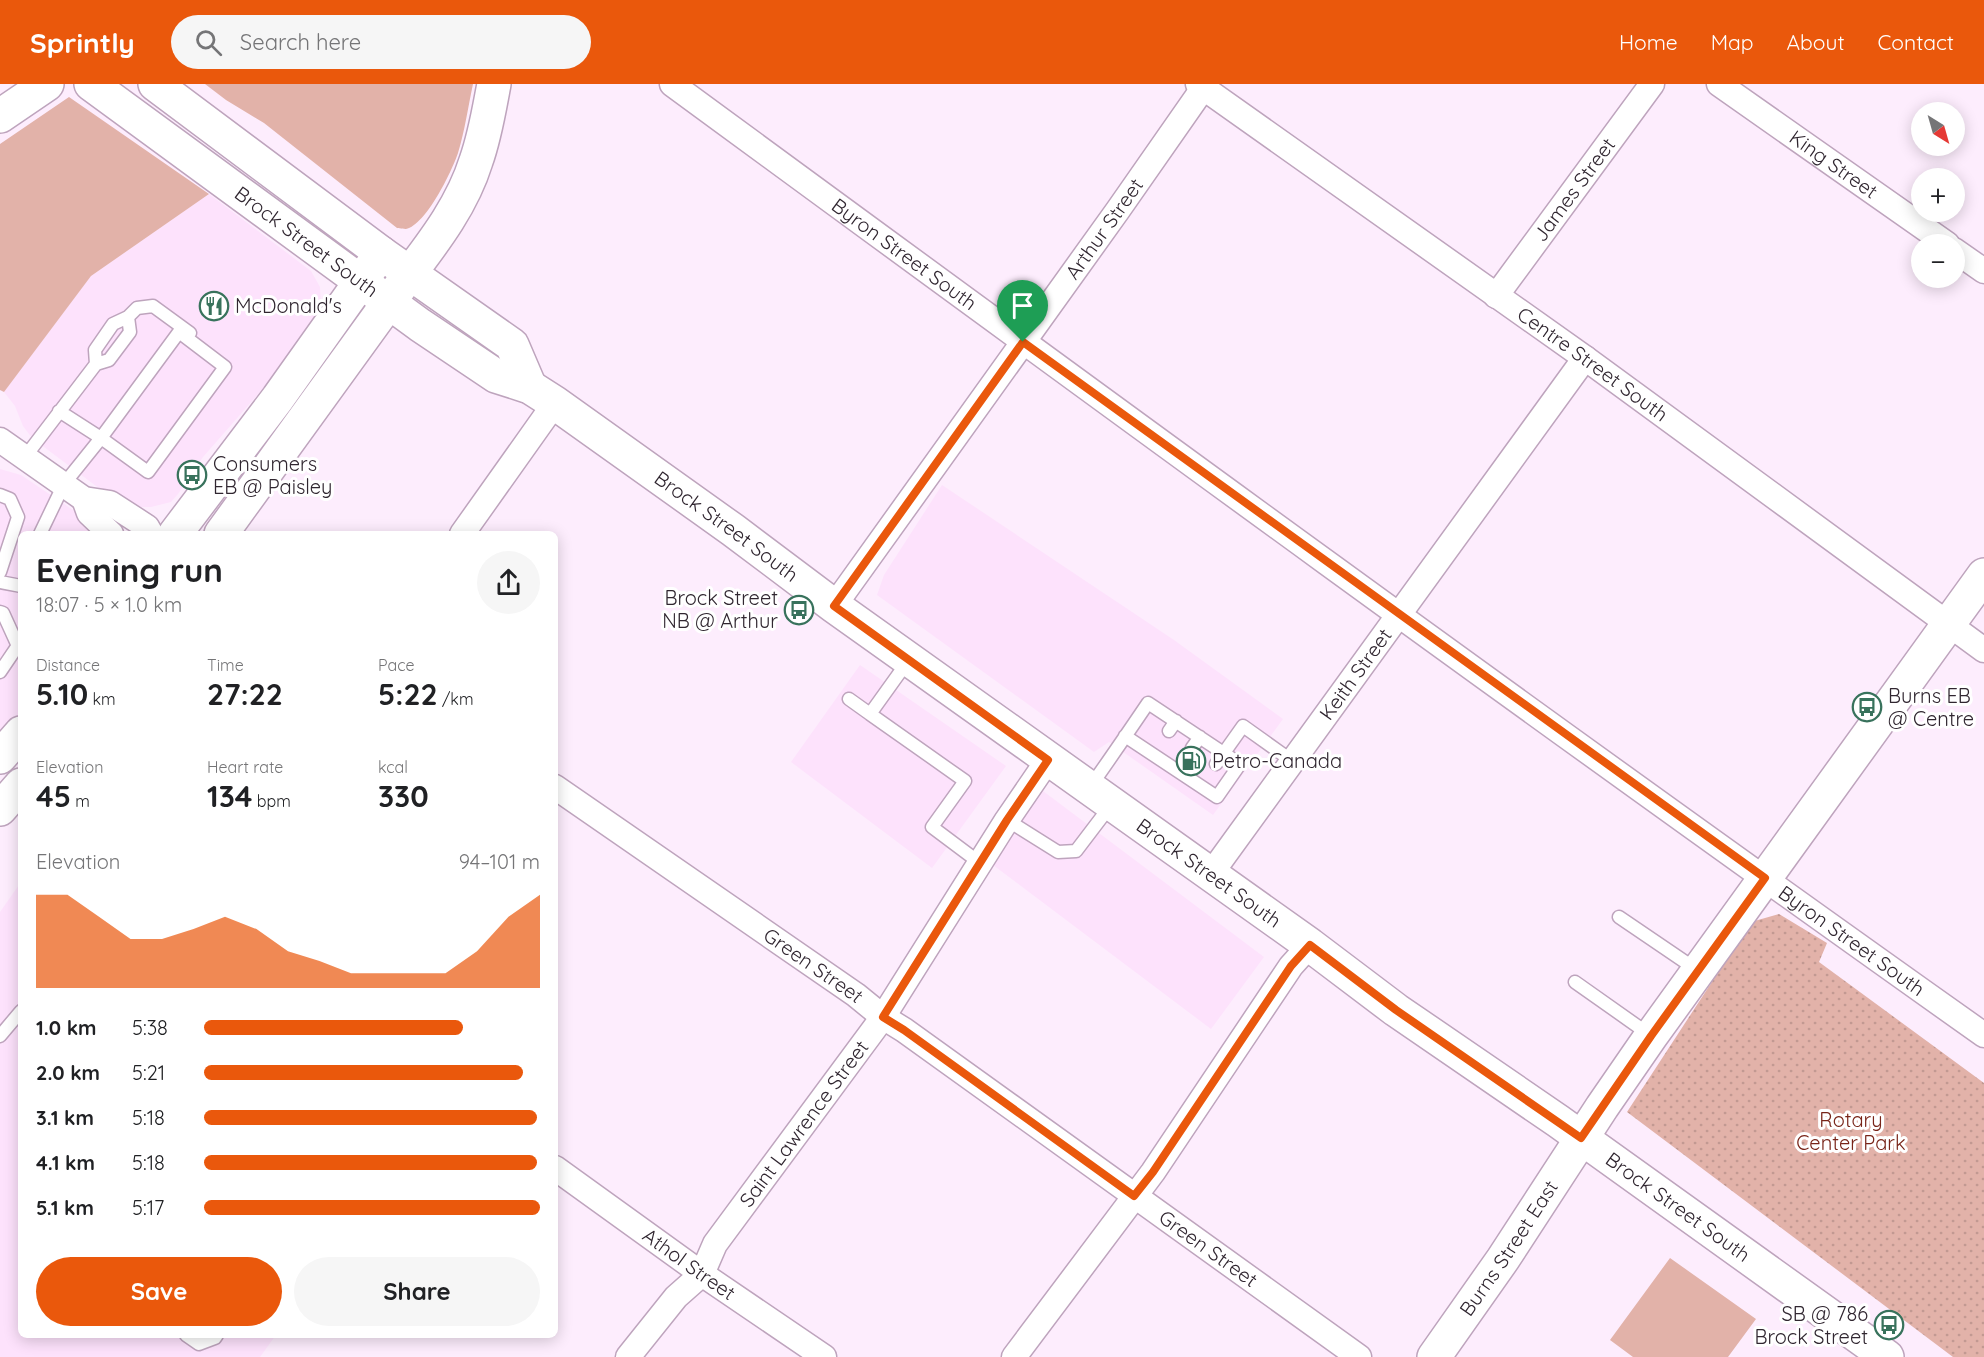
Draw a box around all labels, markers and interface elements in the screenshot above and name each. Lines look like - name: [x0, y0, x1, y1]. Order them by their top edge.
- search box: [171, 15, 591, 69]
- text: Sprintly: [30, 25, 135, 60]
- icon: search: [192, 26, 225, 59]
- text: Search here: [240, 28, 361, 56]
- text: Home: [1619, 29, 1678, 55]
- text: Map: [1711, 29, 1754, 55]
- text: About: [1787, 29, 1845, 55]
- text: Contact: [1878, 29, 1954, 55]
- north arrow: [1911, 102, 1965, 156]
- map controls: [1911, 102, 1965, 288]
- street label: King Street: [1785, 124, 1883, 204]
- street label: James Street: [1527, 132, 1620, 246]
- button: +: [1911, 168, 1965, 222]
- street label: Arthur Street: [1059, 173, 1148, 284]
- street label: Brock Street South: [230, 180, 383, 302]
- street label: Byron Street South: [827, 192, 982, 315]
- button: −: [1911, 234, 1965, 288]
- pin: [997, 280, 1048, 342]
- icon: arrive: [1006, 289, 1039, 322]
- restaurant icon: McDonald's: [198, 290, 230, 322]
- place label: McDonald's: [235, 293, 342, 318]
- street label: Centre Street South: [1513, 301, 1673, 427]
- place label: Consumers EB @ Paisley: [213, 451, 332, 499]
- bus stop icon: Consumers EB @ Paisley: [176, 459, 208, 491]
- street label: Brock Street South: [650, 465, 804, 587]
- text: Evening run: [36, 549, 223, 590]
- button: share: [477, 551, 540, 614]
- place label: Brock Street NB @ Arthur: [662, 585, 778, 633]
- text: 18:07 · 5 × 1.0 km: [36, 592, 182, 617]
- bus stop icon: Brock Street NB @ Arthur: [783, 594, 815, 626]
- street label: Keith Street: [1314, 623, 1397, 725]
- text: Distance: [36, 655, 100, 675]
- text: Time: [207, 655, 244, 675]
- text: Pace: [378, 655, 414, 675]
- text: 5.10: [36, 675, 88, 713]
- text: 27:22: [207, 675, 283, 713]
- text: 5:22: [378, 675, 438, 713]
- place label: Burns EB @ Centre: [1888, 683, 1974, 731]
- text: km: [88, 689, 116, 709]
- text: /km: [438, 689, 474, 709]
- bus stop icon: Burns EB @ Centre: [1851, 691, 1883, 723]
- fuel station icon: Petro-Canada: [1175, 745, 1207, 777]
- place label: Petro-Canada: [1212, 748, 1342, 773]
- text: Elevation: [36, 757, 103, 777]
- text: Heart rate: [207, 757, 283, 777]
- text: kcal: [378, 757, 408, 777]
- text: 45: [36, 777, 71, 815]
- text: 134: [207, 777, 252, 815]
- text: 330: [378, 777, 429, 815]
- text: m: [71, 791, 90, 811]
- text: bpm: [252, 791, 291, 811]
- street label: Brock Street South: [1132, 812, 1286, 933]
- text: Elevation: [36, 849, 120, 874]
- text: 94–101 m: [459, 849, 540, 874]
- street label: Byron Street South: [1774, 880, 1930, 1001]
- street label: Green Street: [759, 922, 869, 1008]
- text: 1.0 km: [36, 1015, 96, 1040]
- text: 5:38: [132, 1015, 168, 1040]
- street label: Saint Lawrence Street: [734, 1035, 874, 1212]
- text: 2.0 km: [36, 1060, 100, 1085]
- text: 5:21: [132, 1060, 165, 1085]
- text: 3.1 km: [36, 1105, 94, 1130]
- text: 5:18: [132, 1105, 165, 1130]
- park label: Rotary Center Park: [1796, 1107, 1906, 1155]
- street label: Brock Street South: [1601, 1146, 1755, 1267]
- text: 4.1 km: [36, 1150, 95, 1175]
- text: 5:18: [132, 1150, 165, 1175]
- street label: Burns Street East: [1454, 1175, 1563, 1321]
- text: 5.1 km: [36, 1195, 94, 1220]
- text: 5:17: [132, 1195, 164, 1220]
- street label: Green Street: [1154, 1204, 1263, 1292]
- street label: Athol Street: [638, 1222, 741, 1305]
- button: Save: [36, 1257, 282, 1326]
- button: Share: [294, 1257, 540, 1326]
- place label: SB @ 786 Brock Street: [1754, 1301, 1868, 1349]
- bus stop icon: SB @ 786 Brock Street: [1873, 1309, 1905, 1341]

